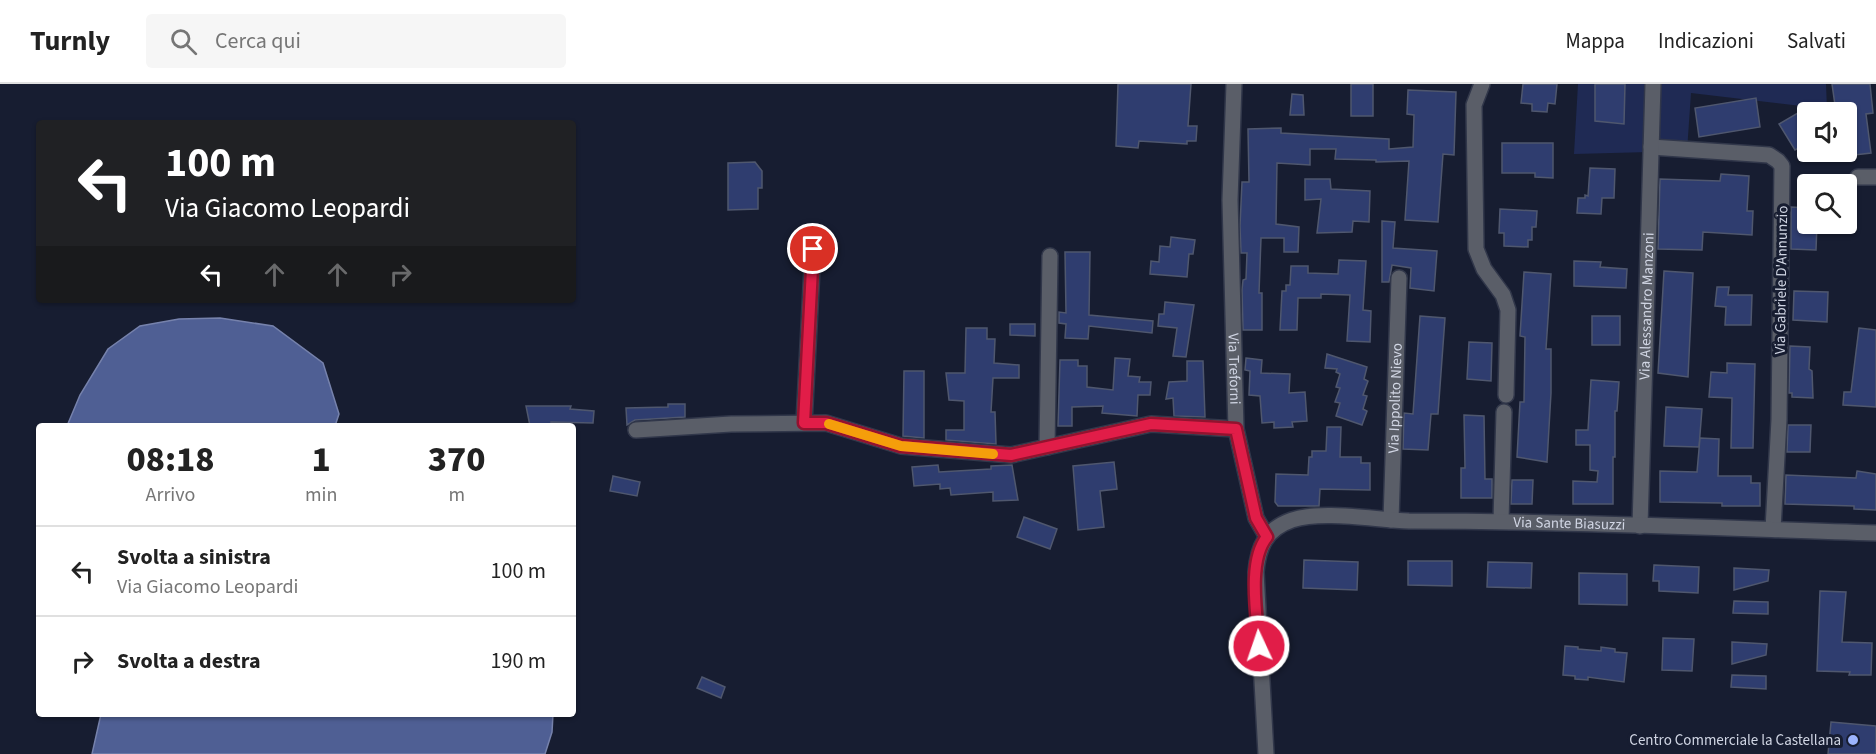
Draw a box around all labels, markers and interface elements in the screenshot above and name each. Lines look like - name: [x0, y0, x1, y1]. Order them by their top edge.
- search box: [146, 14, 566, 68]
- text: Turnly: [30, 21, 110, 61]
- icon: search: [167, 25, 200, 58]
- text: Cerca qui: [215, 25, 301, 57]
- text: Mappa: [1566, 26, 1625, 56]
- text: Indicazioni: [1658, 26, 1754, 56]
- text: Salvati: [1787, 26, 1846, 56]
- map controls: [1797, 102, 1857, 234]
- button: sound: [1797, 102, 1857, 162]
- text: 100 m: [165, 133, 276, 193]
- icon: left: [66, 144, 144, 222]
- button: search: [1797, 174, 1857, 234]
- text: Via Giacomo Leopardi: [165, 189, 410, 228]
- street label: Via Gabriele D'Annunzio: [1770, 205, 1793, 355]
- pin: [787, 223, 838, 274]
- icon: arrive: [796, 232, 829, 265]
- street label: Via Alessandro Manzoni: [1634, 232, 1660, 380]
- icon: left: [195, 258, 228, 291]
- icon: ahead: [258, 258, 291, 291]
- icon: ahead: [321, 258, 354, 291]
- icon: right: [384, 258, 417, 291]
- street label: Via Treforni: [1222, 333, 1245, 405]
- street label: Via Ippolito Nievo: [1383, 343, 1408, 454]
- text: 08:18: [126, 434, 215, 485]
- text: 1: [312, 434, 331, 485]
- text: 370: [428, 434, 486, 485]
- text: Arrivo: [146, 481, 195, 509]
- text: min: [305, 481, 337, 509]
- text: m: [448, 481, 465, 509]
- street label: Via Sante Biasuzzi: [1513, 512, 1626, 536]
- text: Svolta a sinistra: [117, 541, 271, 573]
- icon: left: [66, 555, 99, 588]
- text: 100 m: [491, 555, 546, 587]
- text: Via Giacomo Leopardi: [117, 573, 299, 601]
- position arrow: [1227, 614, 1291, 678]
- icon: right: [66, 645, 99, 678]
- text: Svolta a destra: [117, 645, 261, 677]
- text: 190 m: [491, 645, 546, 677]
- place label: Centro Commerciale la Castellana: [1629, 730, 1841, 751]
- marker: Centro Commerciale la Castellana: [1846, 733, 1860, 747]

